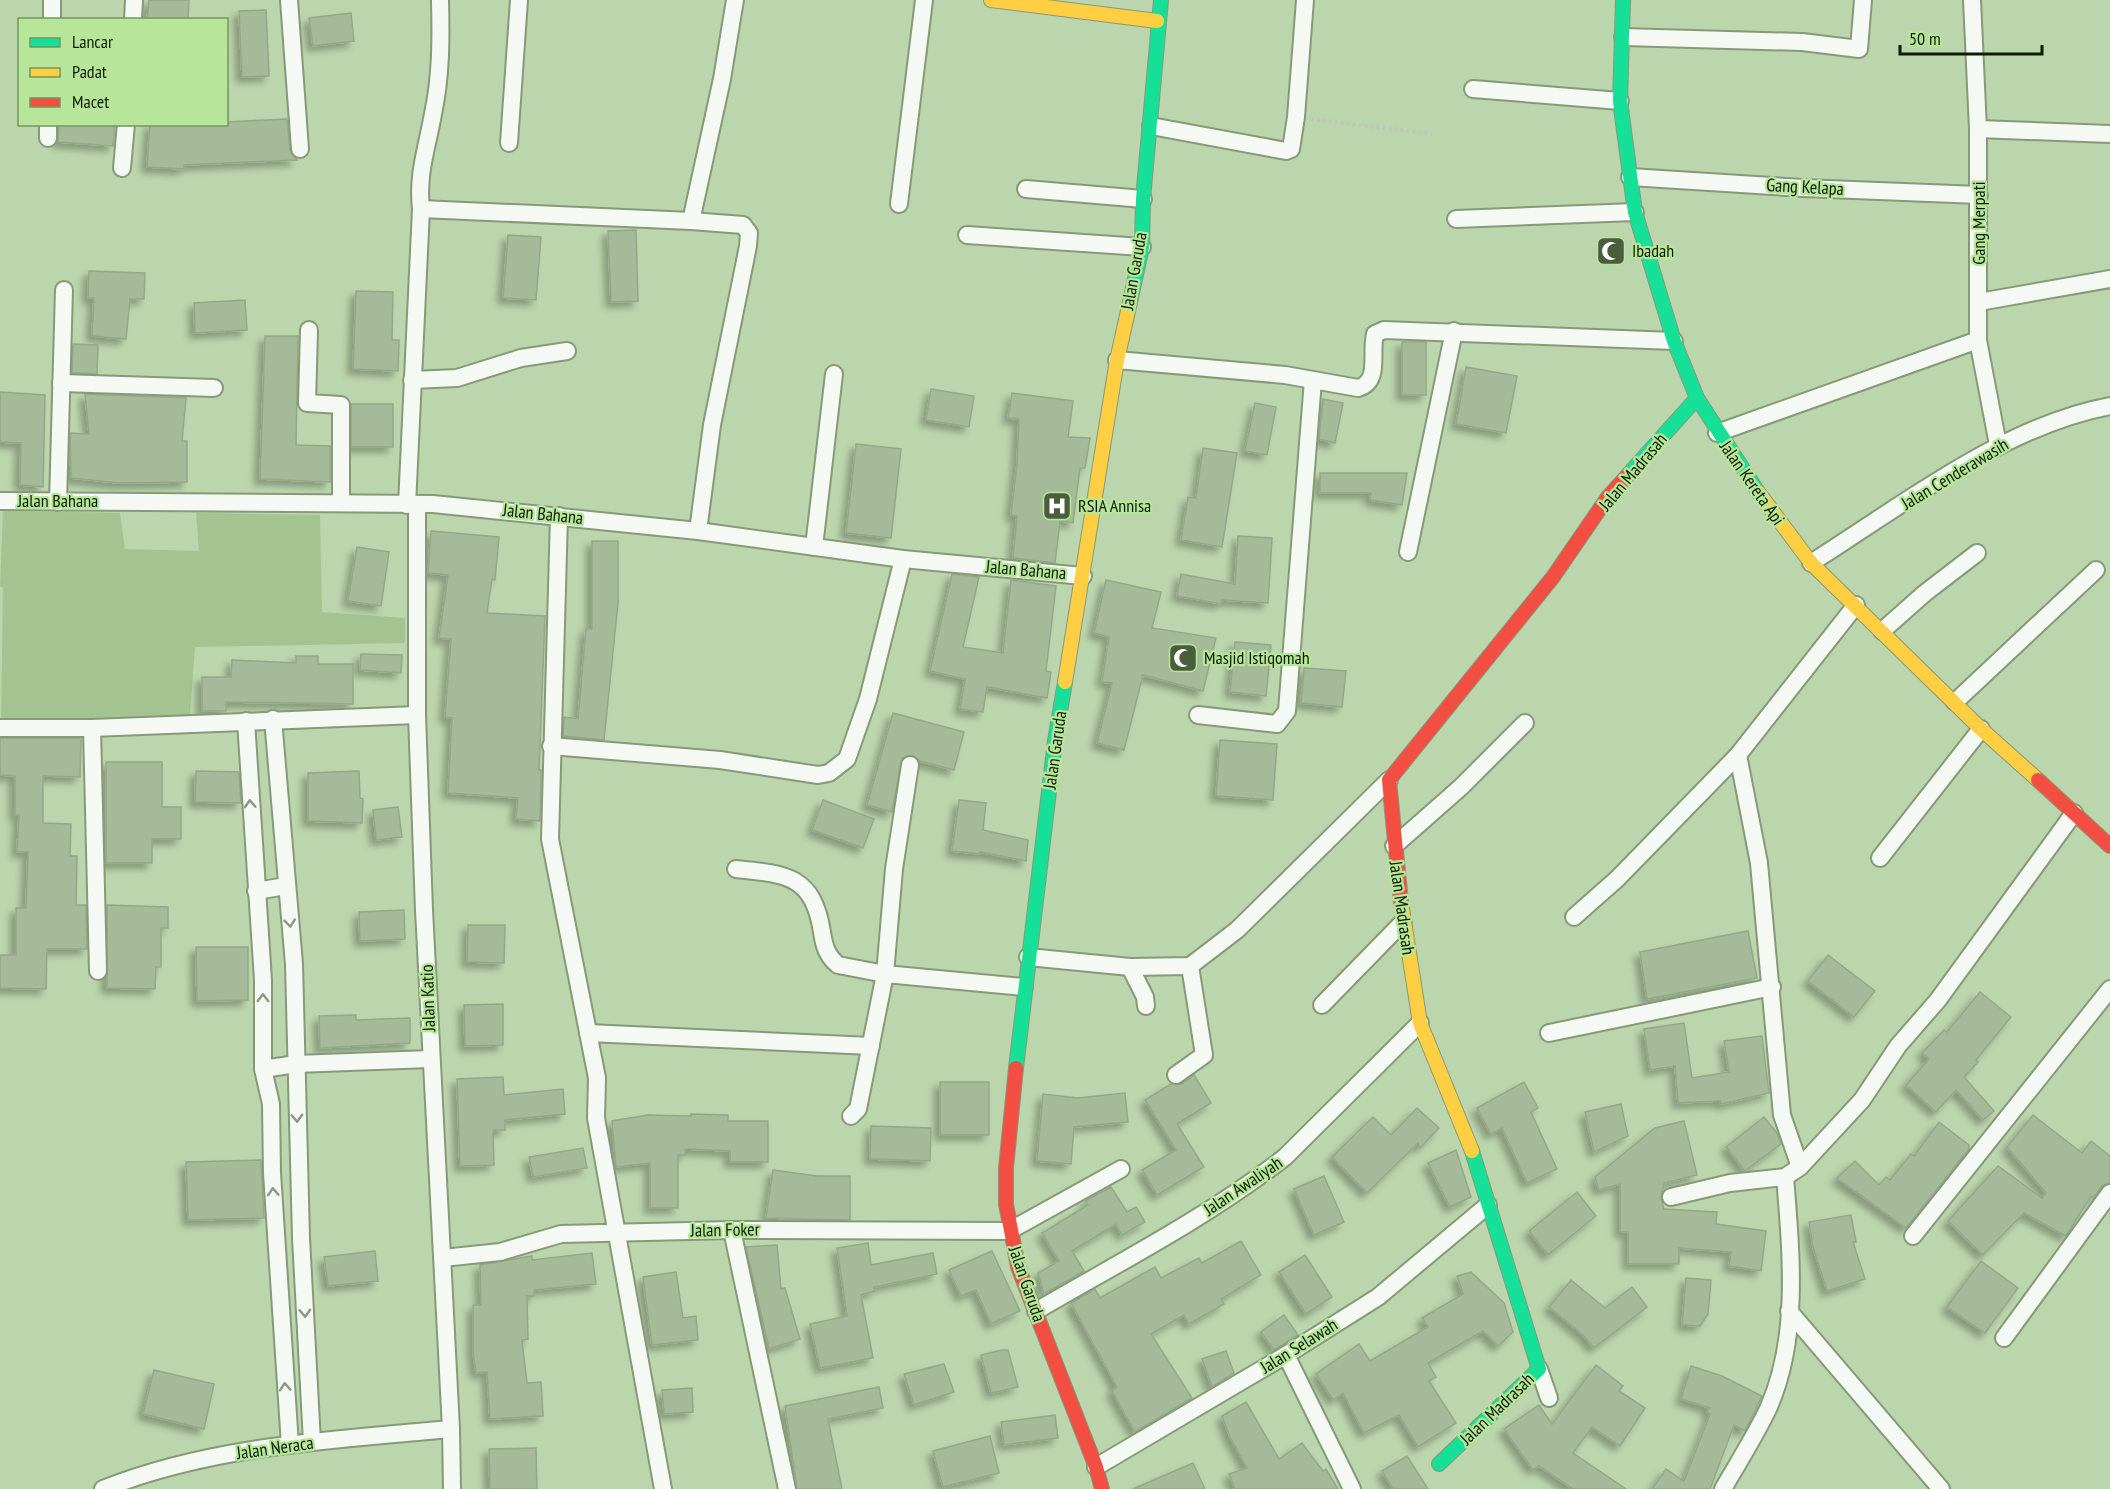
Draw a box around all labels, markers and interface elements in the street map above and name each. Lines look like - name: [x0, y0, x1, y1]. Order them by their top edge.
- legend: [18, 18, 228, 126]
- scale bar: [1900, 18, 2042, 56]
- text: 50 m: [1909, 27, 1941, 50]
- text: Lancar: [72, 30, 113, 53]
- text: Padat: [72, 60, 107, 83]
- text: Macet: [72, 90, 109, 113]
- street label: Gang Kelapa: [1766, 173, 1844, 200]
- street label: Gang Merpati: [1967, 181, 1990, 265]
- street label: Jalan Garuda: [1115, 230, 1152, 313]
- mosque icon: Ibadah: [1595, 235, 1627, 267]
- place label: Ibadah: [1632, 239, 1674, 262]
- street label: Jalan Madrasah: [1593, 428, 1672, 516]
- street label: Jalan Cenderawasih: [1896, 433, 2012, 515]
- street label: Jalan Kereta Api: [1714, 435, 1790, 530]
- street label: Jalan Bahana: [17, 489, 98, 512]
- hospital icon: RSIA Annisa: [1041, 490, 1073, 522]
- place label: RSIA Annisa: [1078, 494, 1151, 517]
- street label: Jalan Bahana: [501, 498, 584, 529]
- street label: Jalan Bahana: [984, 554, 1067, 584]
- mosque icon: Masjid Istiqomah: [1167, 642, 1199, 674]
- place label: Masjid Istiqomah: [1204, 646, 1310, 669]
- street label: Jalan Garuda: [1038, 709, 1071, 791]
- one-way arrow: [244, 799, 257, 808]
- street label: Jalan Madrasah: [1384, 859, 1420, 956]
- one-way arrow: [283, 919, 296, 928]
- street label: Jalan Katio: [415, 964, 440, 1033]
- one-way arrow: [257, 994, 269, 1003]
- one-way arrow: [291, 1114, 304, 1123]
- street label: Jalan Awaliyah: [1198, 1151, 1287, 1221]
- one-way arrow: [267, 1188, 280, 1197]
- street label: Jalan Foker: [689, 1217, 760, 1242]
- street label: Jalan Garuda: [1004, 1242, 1051, 1325]
- one-way arrow: [298, 1309, 311, 1318]
- street label: Jalan Selawah: [1255, 1313, 1342, 1379]
- street label: Jalan Madrasah: [1454, 1368, 1539, 1450]
- one-way arrow: [279, 1382, 292, 1391]
- street label: Jalan Neraca: [234, 1431, 315, 1464]

